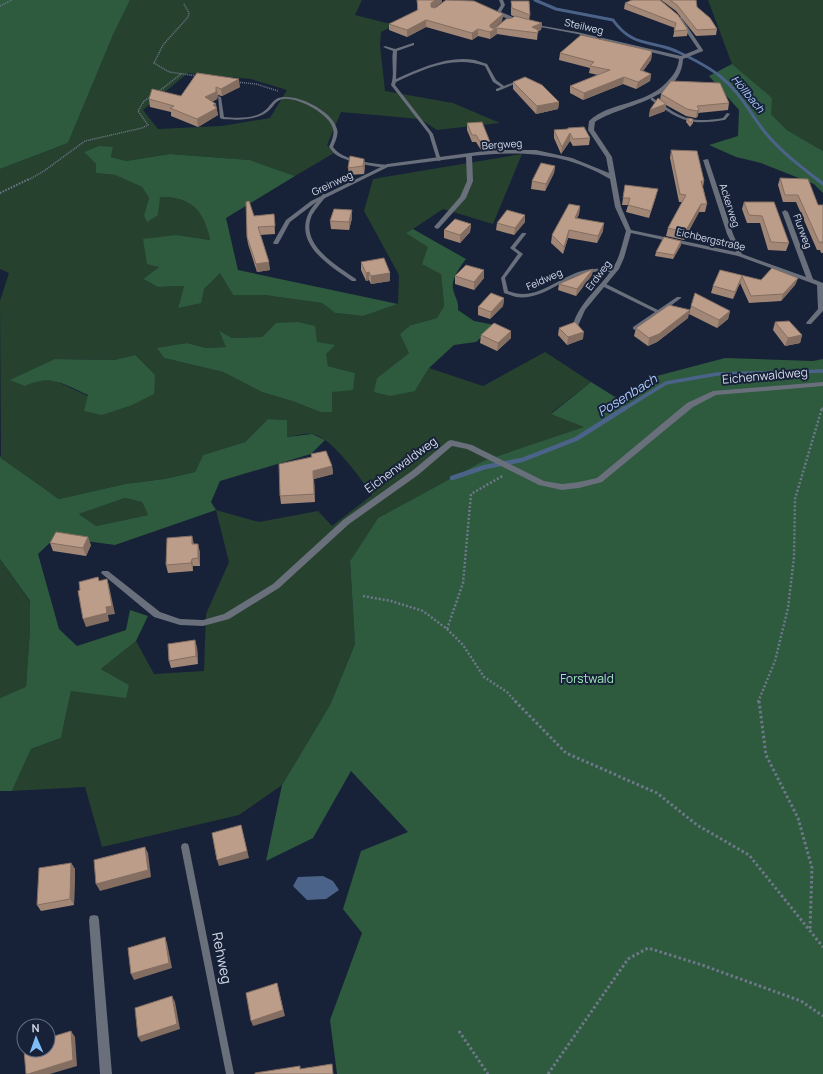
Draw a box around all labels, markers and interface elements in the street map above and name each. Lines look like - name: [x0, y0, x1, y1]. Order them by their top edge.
- street label: Steilweg: [563, 15, 605, 37]
- water label: Höllbach: [728, 72, 769, 116]
- street label: Bergweg: [481, 136, 523, 152]
- street label: Greinweg: [309, 167, 355, 199]
- street label: Ackerweg: [716, 181, 744, 229]
- street label: Flurweg: [790, 212, 816, 250]
- street label: Eichbergstraße: [675, 224, 747, 254]
- street label: Erdweg: [582, 257, 614, 293]
- street label: Feldweg: [524, 265, 564, 293]
- street label: Eichenwaldweg: [721, 363, 808, 388]
- water label: Posenbach: [594, 369, 661, 420]
- street label: Eichenwaldweg: [361, 432, 440, 497]
- park label: Forstwald: [560, 670, 614, 687]
- street label: Rehweg: [208, 930, 237, 985]
- north arrow: [16, 1018, 56, 1058]
- text: N: [31, 1020, 40, 1035]

